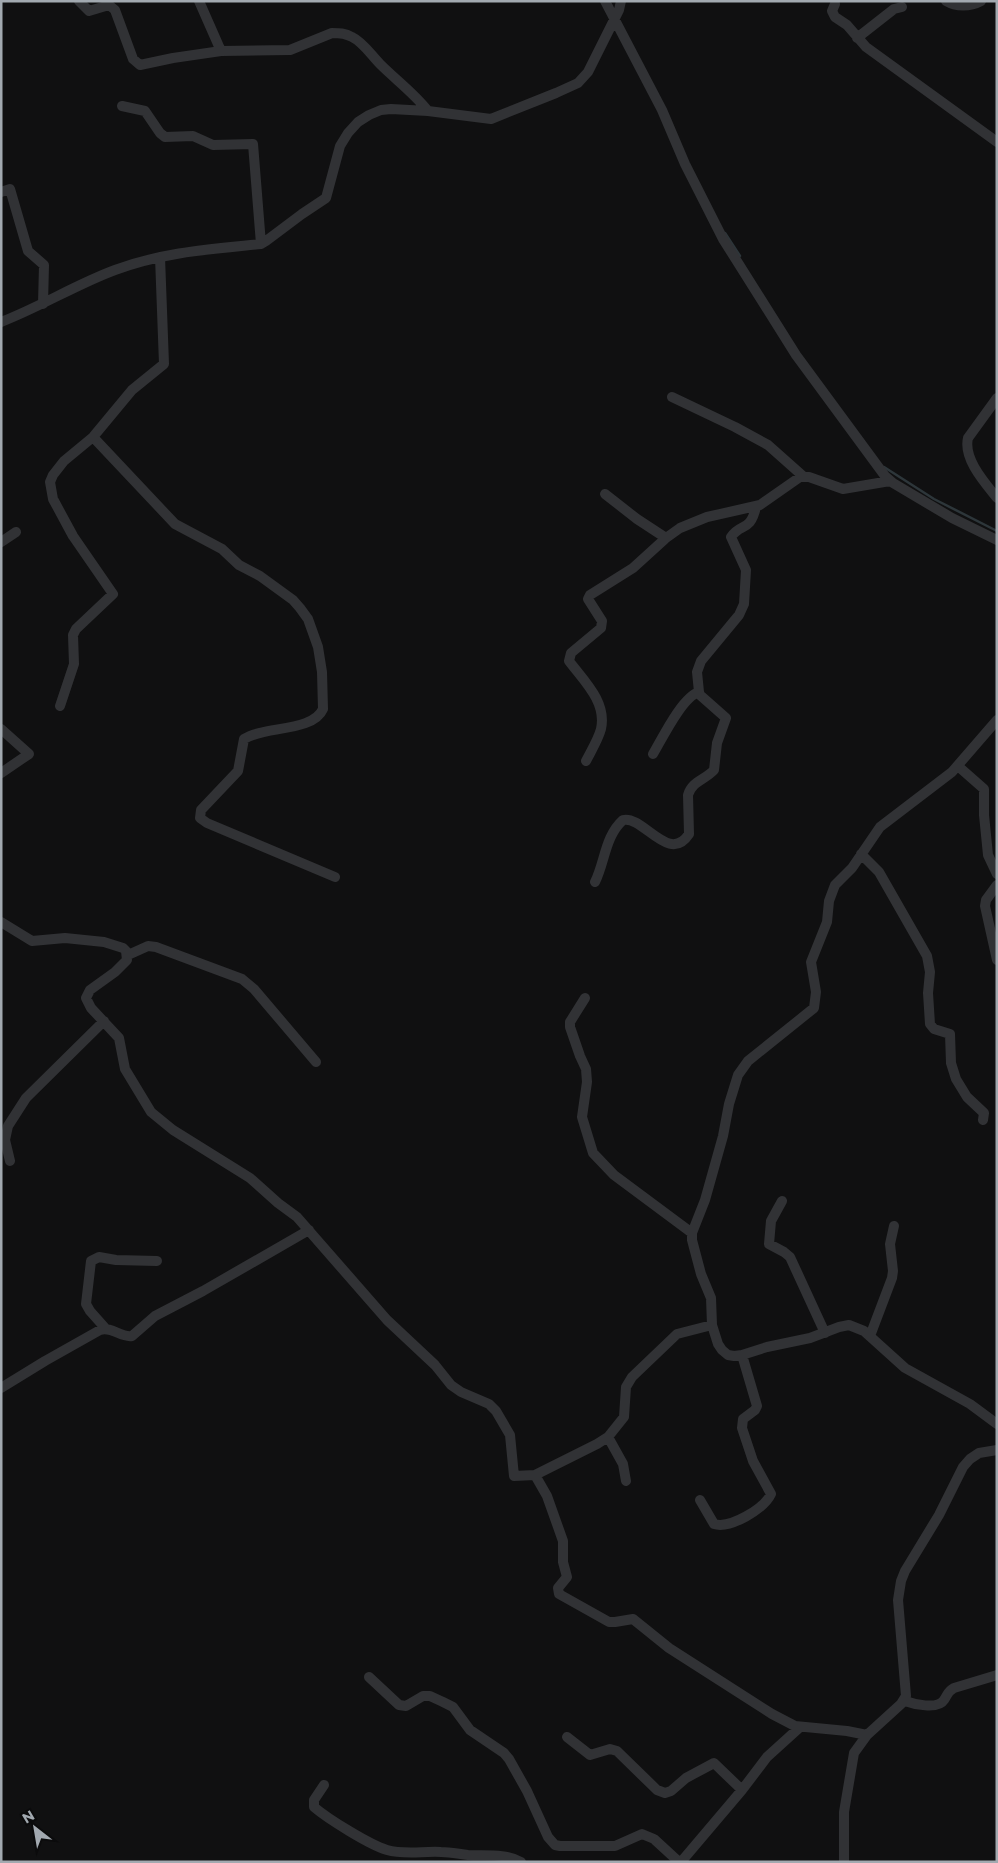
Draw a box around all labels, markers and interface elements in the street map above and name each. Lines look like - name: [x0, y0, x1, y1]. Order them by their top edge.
- north arrow: [10, 1803, 60, 1853]
- text: N: [19, 1806, 38, 1827]

